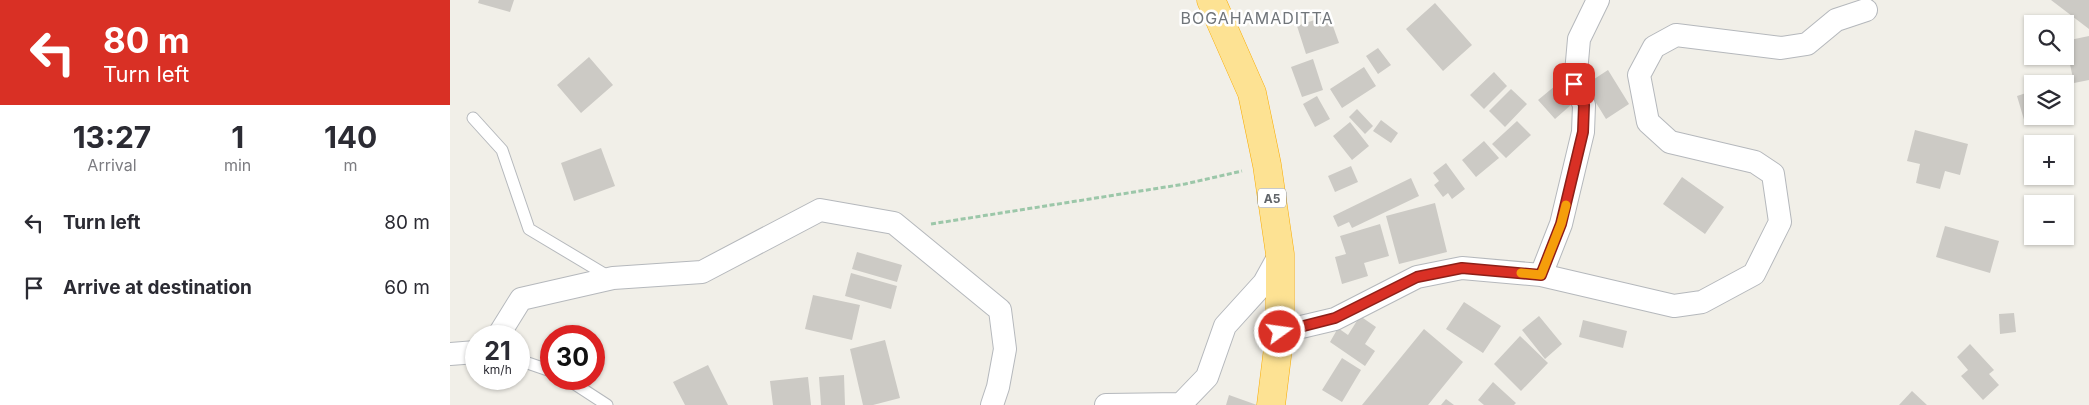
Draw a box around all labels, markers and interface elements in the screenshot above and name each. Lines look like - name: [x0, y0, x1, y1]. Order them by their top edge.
- district label: BOGAHAMADITTA: [1181, 8, 1333, 28]
- map controls: [2024, 15, 2074, 245]
- button: search: [2024, 15, 2074, 65]
- text: 80 m: [103, 19, 190, 61]
- icon: left: [20, 20, 85, 85]
- text: Turn left: [103, 61, 189, 87]
- pin: [1553, 63, 1595, 105]
- icon: arrive: [1560, 70, 1588, 98]
- button: layers: [2024, 75, 2074, 125]
- text: 13:27: [73, 119, 151, 155]
- text: 1: [231, 119, 244, 155]
- text: 140: [324, 119, 377, 155]
- button: +: [2024, 135, 2074, 185]
- text: Arrival: [87, 155, 137, 175]
- text: min: [224, 155, 251, 175]
- text: m: [344, 155, 358, 175]
- road number: A5: [1258, 188, 1286, 208]
- button: −: [2024, 195, 2074, 245]
- icon: left: [20, 209, 48, 237]
- text: Turn left: [63, 211, 141, 234]
- text: 80 m: [384, 211, 430, 234]
- icon: arrive: [20, 274, 48, 302]
- text: Arrive at destination: [63, 276, 252, 299]
- text: 60 m: [384, 276, 430, 299]
- position arrow: [1253, 305, 1305, 357]
- speed limit sign: 30: [540, 325, 605, 390]
- text: 21: [484, 336, 511, 366]
- text: km/h: [483, 362, 512, 377]

